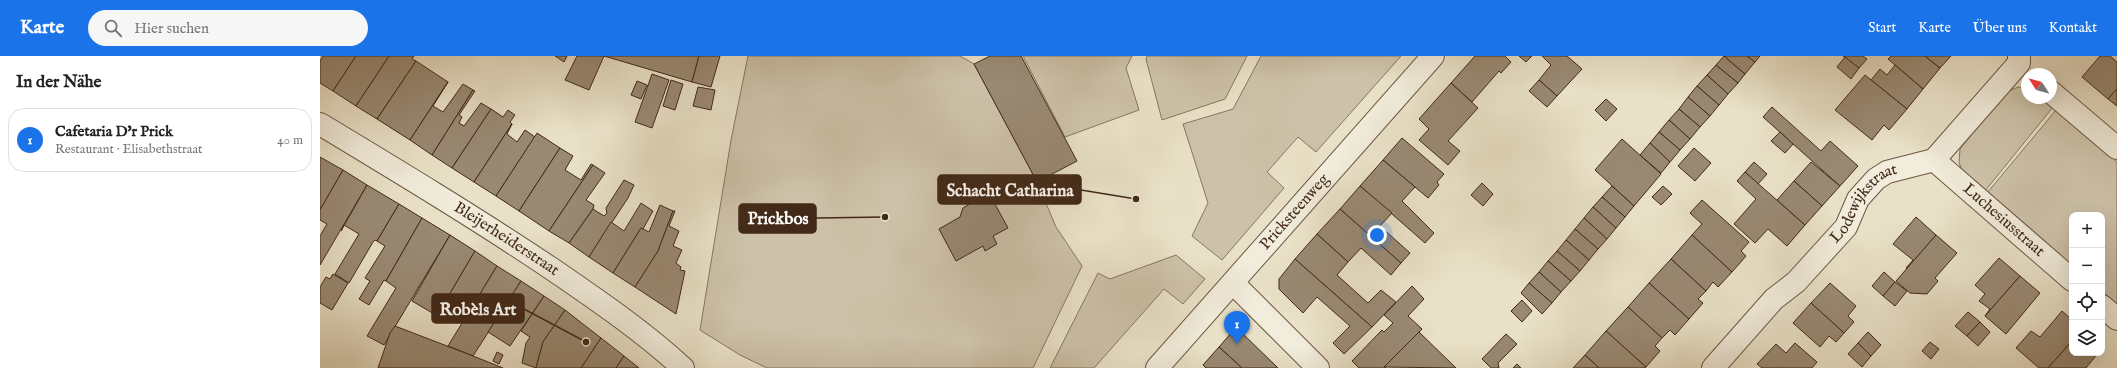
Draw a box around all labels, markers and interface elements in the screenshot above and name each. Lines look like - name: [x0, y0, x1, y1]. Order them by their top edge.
- search box: [88, 10, 368, 46]
- text: Karte: [20, 16, 64, 40]
- icon: search: [102, 17, 124, 39]
- text: Hier suchen: [134, 19, 209, 38]
- text: Start: [1868, 19, 1896, 37]
- text: Karte: [1918, 19, 1951, 37]
- text: Über uns: [1973, 19, 2027, 37]
- text: Kontakt: [2049, 19, 2097, 37]
- north arrow: [2021, 68, 2057, 104]
- text: In der Nähe: [16, 72, 101, 93]
- text: Cafetaria D'r Prick: [55, 122, 173, 141]
- text: 1: [28, 132, 32, 149]
- text: 40 m: [277, 132, 303, 149]
- text: Restaurant · Elisabethstraat: [55, 141, 203, 158]
- street label: Lodewijkstraat: [1826, 160, 1900, 248]
- street label: Pricksteenweg: [1256, 170, 1334, 255]
- callout: Schacht Catharina: [938, 175, 1081, 204]
- street label: Luchesiusstraat: [1958, 179, 2049, 262]
- text: Schacht Catharina: [946, 181, 1074, 202]
- street label: Bleijerheiderstraat: [450, 198, 563, 281]
- callout: Prickbos: [739, 204, 816, 233]
- text: Prickbos: [747, 209, 809, 230]
- map controls: [2069, 212, 2105, 356]
- button: +: [2069, 212, 2105, 248]
- your location: [1367, 225, 1387, 245]
- button: −: [2069, 248, 2105, 284]
- button: locate: [2069, 284, 2105, 320]
- callout: Robèls Art: [432, 294, 524, 323]
- text: Robèls Art: [440, 300, 517, 321]
- pin: 1: [1224, 311, 1250, 344]
- button: layers: [2069, 320, 2105, 356]

